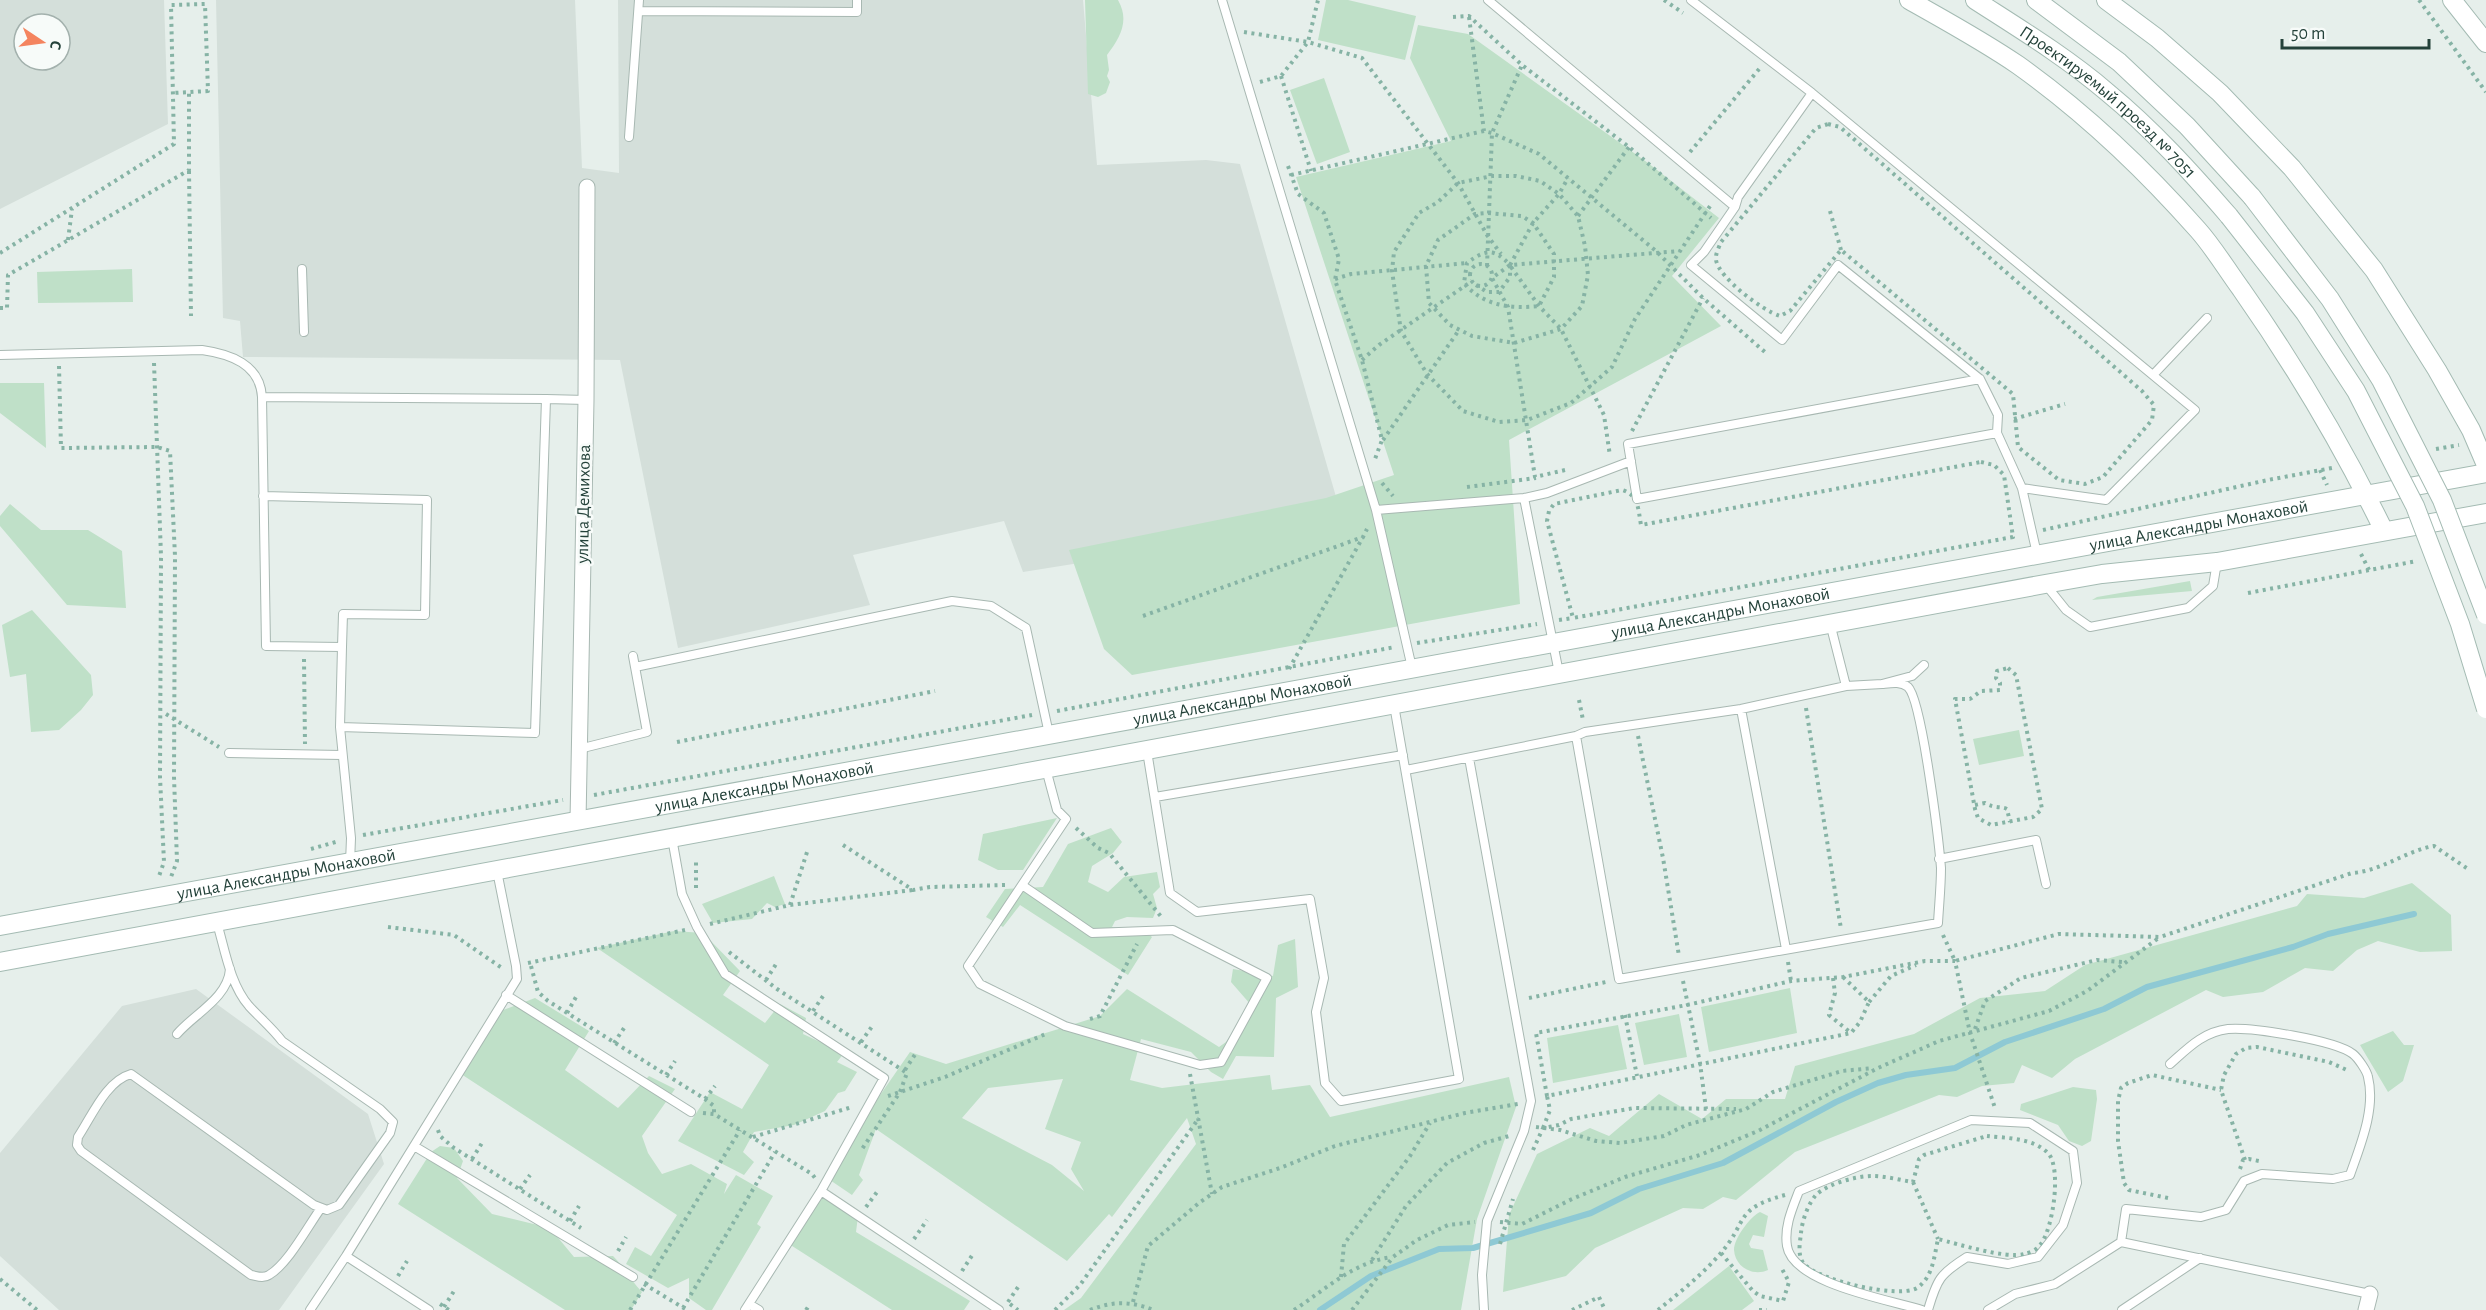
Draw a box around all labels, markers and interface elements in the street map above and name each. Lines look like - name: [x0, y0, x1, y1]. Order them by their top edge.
- north arrow: [12, 12, 72, 72]
- scale bar: [2282, 12, 2429, 50]
- street label: Проектируемый проезд № 7051: [2016, 23, 2199, 182]
- text: 50 m: [2291, 25, 2325, 43]
- text: С: [47, 39, 64, 51]
- street label: улица Демихова: [574, 444, 594, 565]
- street label: улица Александры Монаховой: [2087, 498, 2310, 555]
- street label: улица Александры Монаховой: [1609, 585, 1831, 642]
- street label: улица Александры Монаховой: [1131, 672, 1353, 729]
- street label: улица Александры Монаховой: [653, 759, 875, 817]
- street label: улица Александры Монаховой: [175, 846, 397, 904]

